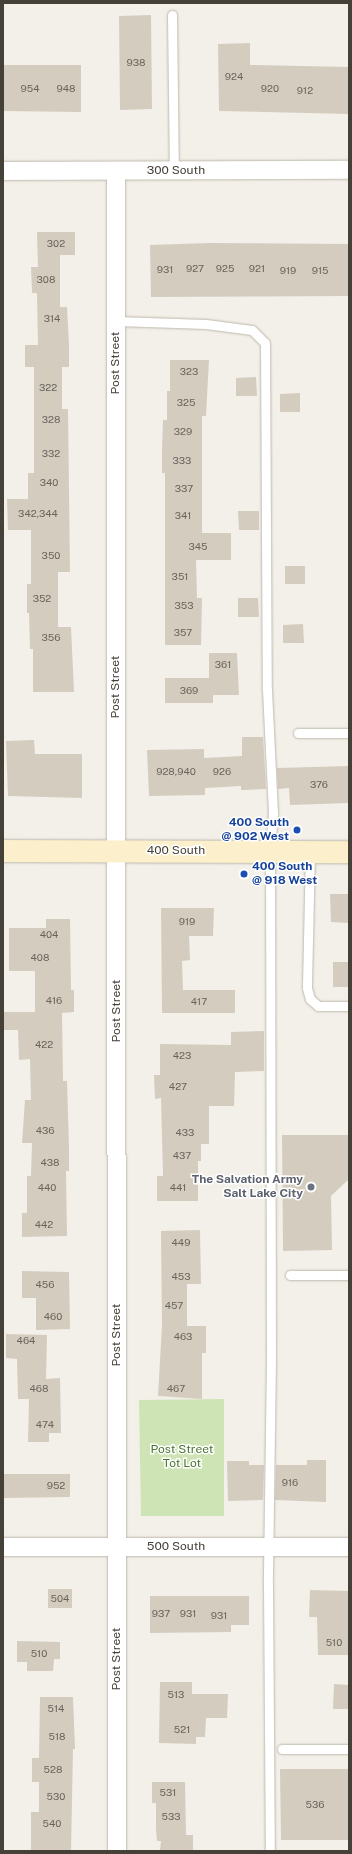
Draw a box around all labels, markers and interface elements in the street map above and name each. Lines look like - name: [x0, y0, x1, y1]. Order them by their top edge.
- house number: 938: [127, 57, 145, 69]
- house number: 924: [225, 71, 243, 83]
- house number: 954: [21, 83, 39, 95]
- house number: 948: [57, 83, 75, 95]
- house number: 920: [261, 83, 279, 95]
- house number: 912: [297, 85, 313, 97]
- street label: 300 South: [147, 164, 205, 178]
- house number: 302: [47, 238, 65, 250]
- house number: 927: [186, 263, 204, 275]
- house number: 925: [216, 263, 234, 275]
- house number: 921: [249, 263, 265, 275]
- house number: 931: [157, 264, 173, 276]
- house number: 919: [280, 265, 296, 277]
- house number: 915: [312, 265, 328, 277]
- house number: 308: [37, 274, 55, 286]
- house number: 314: [44, 313, 60, 325]
- street label: Post Street: [109, 332, 123, 394]
- house number: 323: [180, 366, 198, 378]
- house number: 322: [39, 382, 57, 394]
- house number: 325: [177, 397, 195, 409]
- house number: 328: [42, 414, 60, 426]
- house number: 329: [174, 426, 192, 438]
- house number: 332: [42, 448, 60, 460]
- house number: 333: [173, 455, 191, 467]
- house number: 340: [40, 477, 58, 489]
- house number: 337: [175, 483, 193, 495]
- house number: 342,344: [18, 508, 58, 520]
- house number: 341: [175, 510, 191, 522]
- house number: 345: [189, 541, 207, 553]
- house number: 350: [42, 550, 60, 562]
- house number: 351: [172, 571, 188, 583]
- house number: 352: [33, 593, 51, 605]
- house number: 353: [174, 600, 194, 612]
- house number: 357: [174, 627, 192, 639]
- house number: 356: [42, 632, 60, 644]
- street label: Post Street: [109, 656, 123, 718]
- house number: 361: [215, 659, 231, 671]
- house number: 369: [180, 685, 198, 697]
- house number: 928,940: [156, 766, 196, 778]
- house number: 926: [213, 766, 231, 778]
- house number: 376: [310, 779, 328, 791]
- place label: 400 South @ 902 West: [221, 816, 289, 844]
- marker: 400 South @ 902 West: [292, 825, 302, 835]
- street label: 400 South: [147, 844, 205, 858]
- place label: 400 South @ 918 West: [252, 860, 318, 888]
- marker: 400 South @ 918 West: [239, 869, 249, 879]
- house number: 919: [179, 916, 195, 928]
- house number: 404: [40, 929, 58, 941]
- house number: 408: [31, 952, 49, 964]
- street label: Post Street: [110, 980, 124, 1042]
- house number: 416: [46, 995, 62, 1007]
- house number: 417: [191, 996, 207, 1008]
- house number: 422: [35, 1039, 53, 1051]
- house number: 423: [173, 1050, 191, 1062]
- house number: 427: [169, 1081, 187, 1093]
- house number: 436: [36, 1125, 54, 1137]
- house number: 433: [176, 1127, 194, 1139]
- house number: 437: [173, 1150, 191, 1162]
- house number: 438: [41, 1157, 59, 1169]
- place label: The Salvation Army Salt Lake City: [192, 1173, 303, 1201]
- house number: 440: [38, 1182, 56, 1194]
- house number: 441: [170, 1182, 186, 1194]
- marker: The Salvation Army Salt Lake City: [306, 1182, 316, 1192]
- house number: 442: [35, 1219, 53, 1231]
- house number: 449: [172, 1237, 190, 1249]
- house number: 453: [172, 1271, 190, 1283]
- house number: 456: [36, 1279, 54, 1291]
- house number: 457: [165, 1300, 183, 1312]
- street label: Post Street: [110, 1304, 124, 1366]
- house number: 460: [44, 1311, 62, 1323]
- house number: 463: [174, 1331, 192, 1343]
- house number: 464: [17, 1335, 35, 1347]
- house number: 468: [30, 1383, 48, 1395]
- house number: 467: [167, 1383, 185, 1395]
- house number: 474: [36, 1419, 54, 1431]
- park label: Post Street Tot Lot: [151, 1443, 213, 1471]
- house number: 916: [282, 1477, 298, 1489]
- house number: 952: [47, 1480, 65, 1492]
- street label: 500 South: [147, 1540, 205, 1554]
- house number: 504: [51, 1593, 69, 1605]
- house number: 937: [152, 1608, 170, 1620]
- house number: 931: [180, 1608, 196, 1620]
- house number: 931: [211, 1610, 227, 1622]
- street label: Post Street: [110, 1628, 124, 1690]
- house number: 510: [326, 1637, 342, 1649]
- house number: 510: [31, 1648, 47, 1660]
- house number: 513: [168, 1689, 184, 1701]
- house number: 514: [48, 1703, 64, 1715]
- house number: 521: [174, 1724, 190, 1736]
- house number: 518: [49, 1731, 65, 1743]
- house number: 528: [44, 1764, 62, 1776]
- house number: 531: [160, 1787, 176, 1799]
- house number: 530: [47, 1791, 65, 1803]
- house number: 536: [306, 1799, 324, 1811]
- house number: 533: [162, 1811, 180, 1823]
- house number: 540: [43, 1818, 61, 1830]

